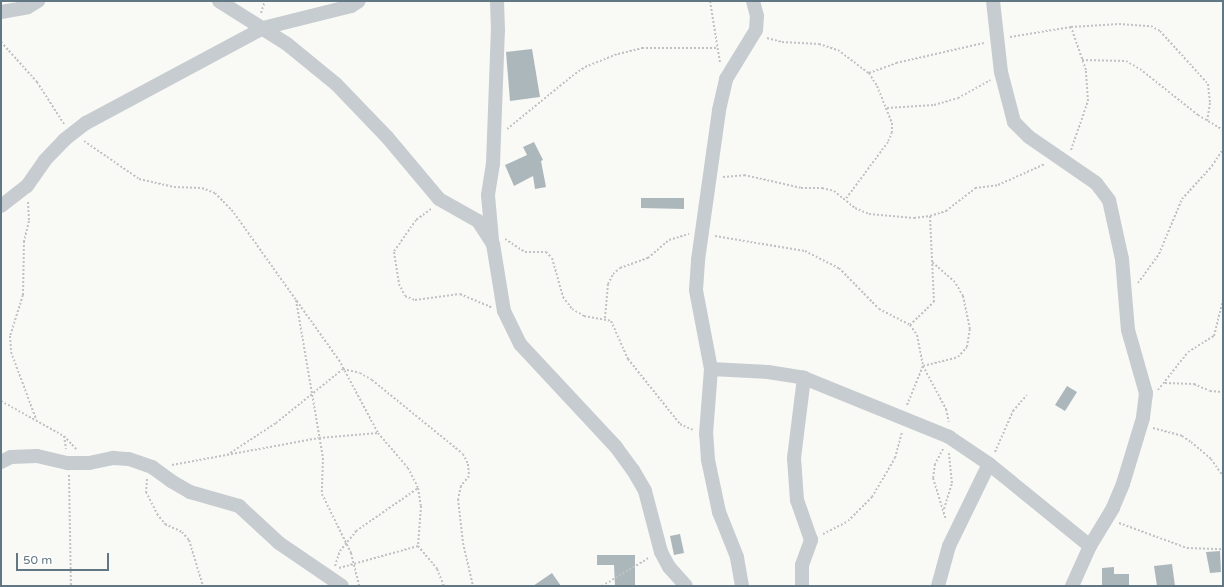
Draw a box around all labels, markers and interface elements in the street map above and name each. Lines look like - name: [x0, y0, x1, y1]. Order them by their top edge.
- scale bar: [18, 545, 111, 571]
- text: 50 m: [23, 553, 52, 567]

